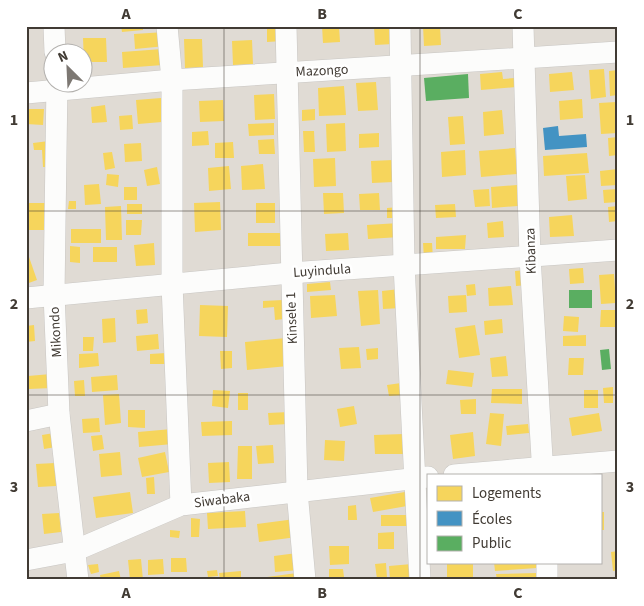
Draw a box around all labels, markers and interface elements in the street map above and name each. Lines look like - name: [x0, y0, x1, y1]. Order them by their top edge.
- text: A: [120, 3, 131, 25]
- text: B: [317, 3, 327, 25]
- text: C: [513, 3, 523, 25]
- north arrow: [42, 42, 92, 92]
- text: N: [55, 46, 71, 68]
- street label: Mazongo: [295, 60, 349, 82]
- text: 1: [10, 109, 18, 131]
- text: 1: [626, 109, 634, 131]
- street label: Kibanza: [520, 227, 542, 275]
- street label: Luyindula: [292, 259, 352, 283]
- street label: Kinsele 1: [281, 291, 303, 344]
- text: 2: [10, 293, 18, 315]
- text: 2: [626, 293, 634, 315]
- street label: Mikondo: [45, 306, 67, 358]
- legend: [427, 474, 602, 564]
- text: 3: [10, 476, 18, 498]
- text: 3: [626, 476, 634, 498]
- text: Logements: [472, 483, 541, 504]
- street label: Siwabaka: [193, 487, 251, 513]
- text: Écoles: [472, 509, 512, 530]
- text: Public: [472, 533, 511, 554]
- text: A: [120, 582, 131, 604]
- text: B: [317, 582, 327, 604]
- text: C: [513, 582, 523, 604]

